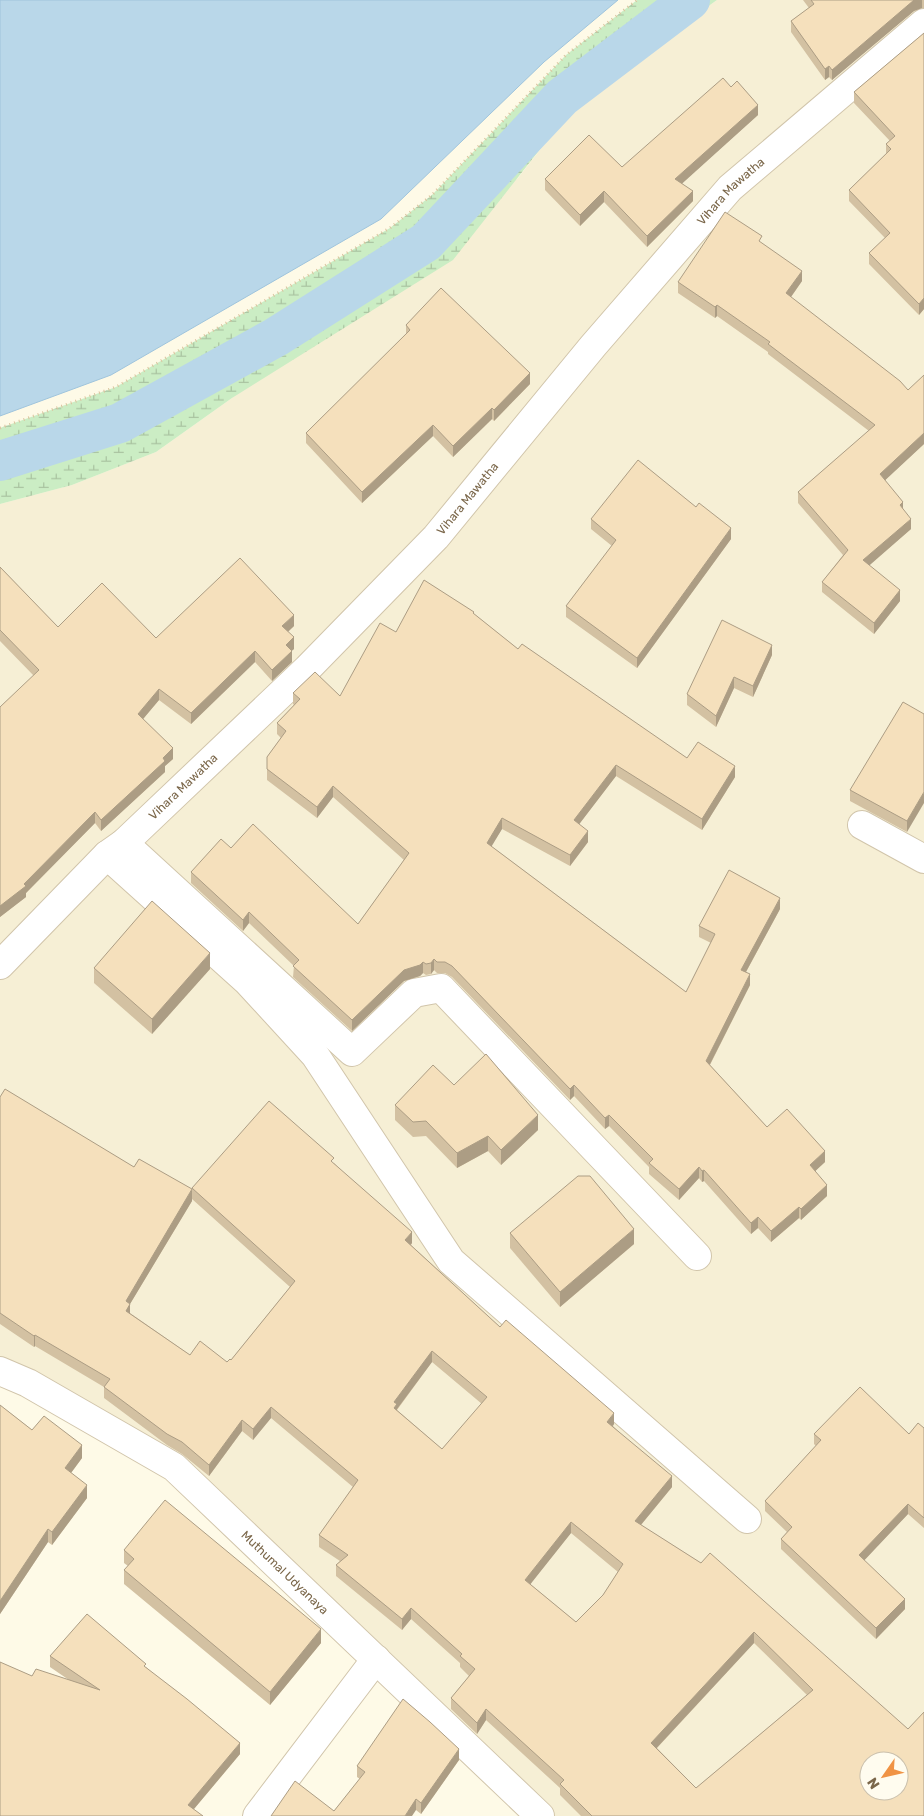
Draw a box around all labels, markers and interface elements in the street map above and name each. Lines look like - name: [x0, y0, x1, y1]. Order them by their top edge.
- street label: Vihara Mawatha: [694, 155, 767, 228]
- street label: Vihara Mawatha: [434, 460, 501, 538]
- street label: Vihara Mawatha: [146, 751, 220, 823]
- street label: Muthumal Udyanaya: [239, 1528, 331, 1617]
- north arrow: [859, 1751, 909, 1801]
- text: N: [864, 1774, 884, 1792]

